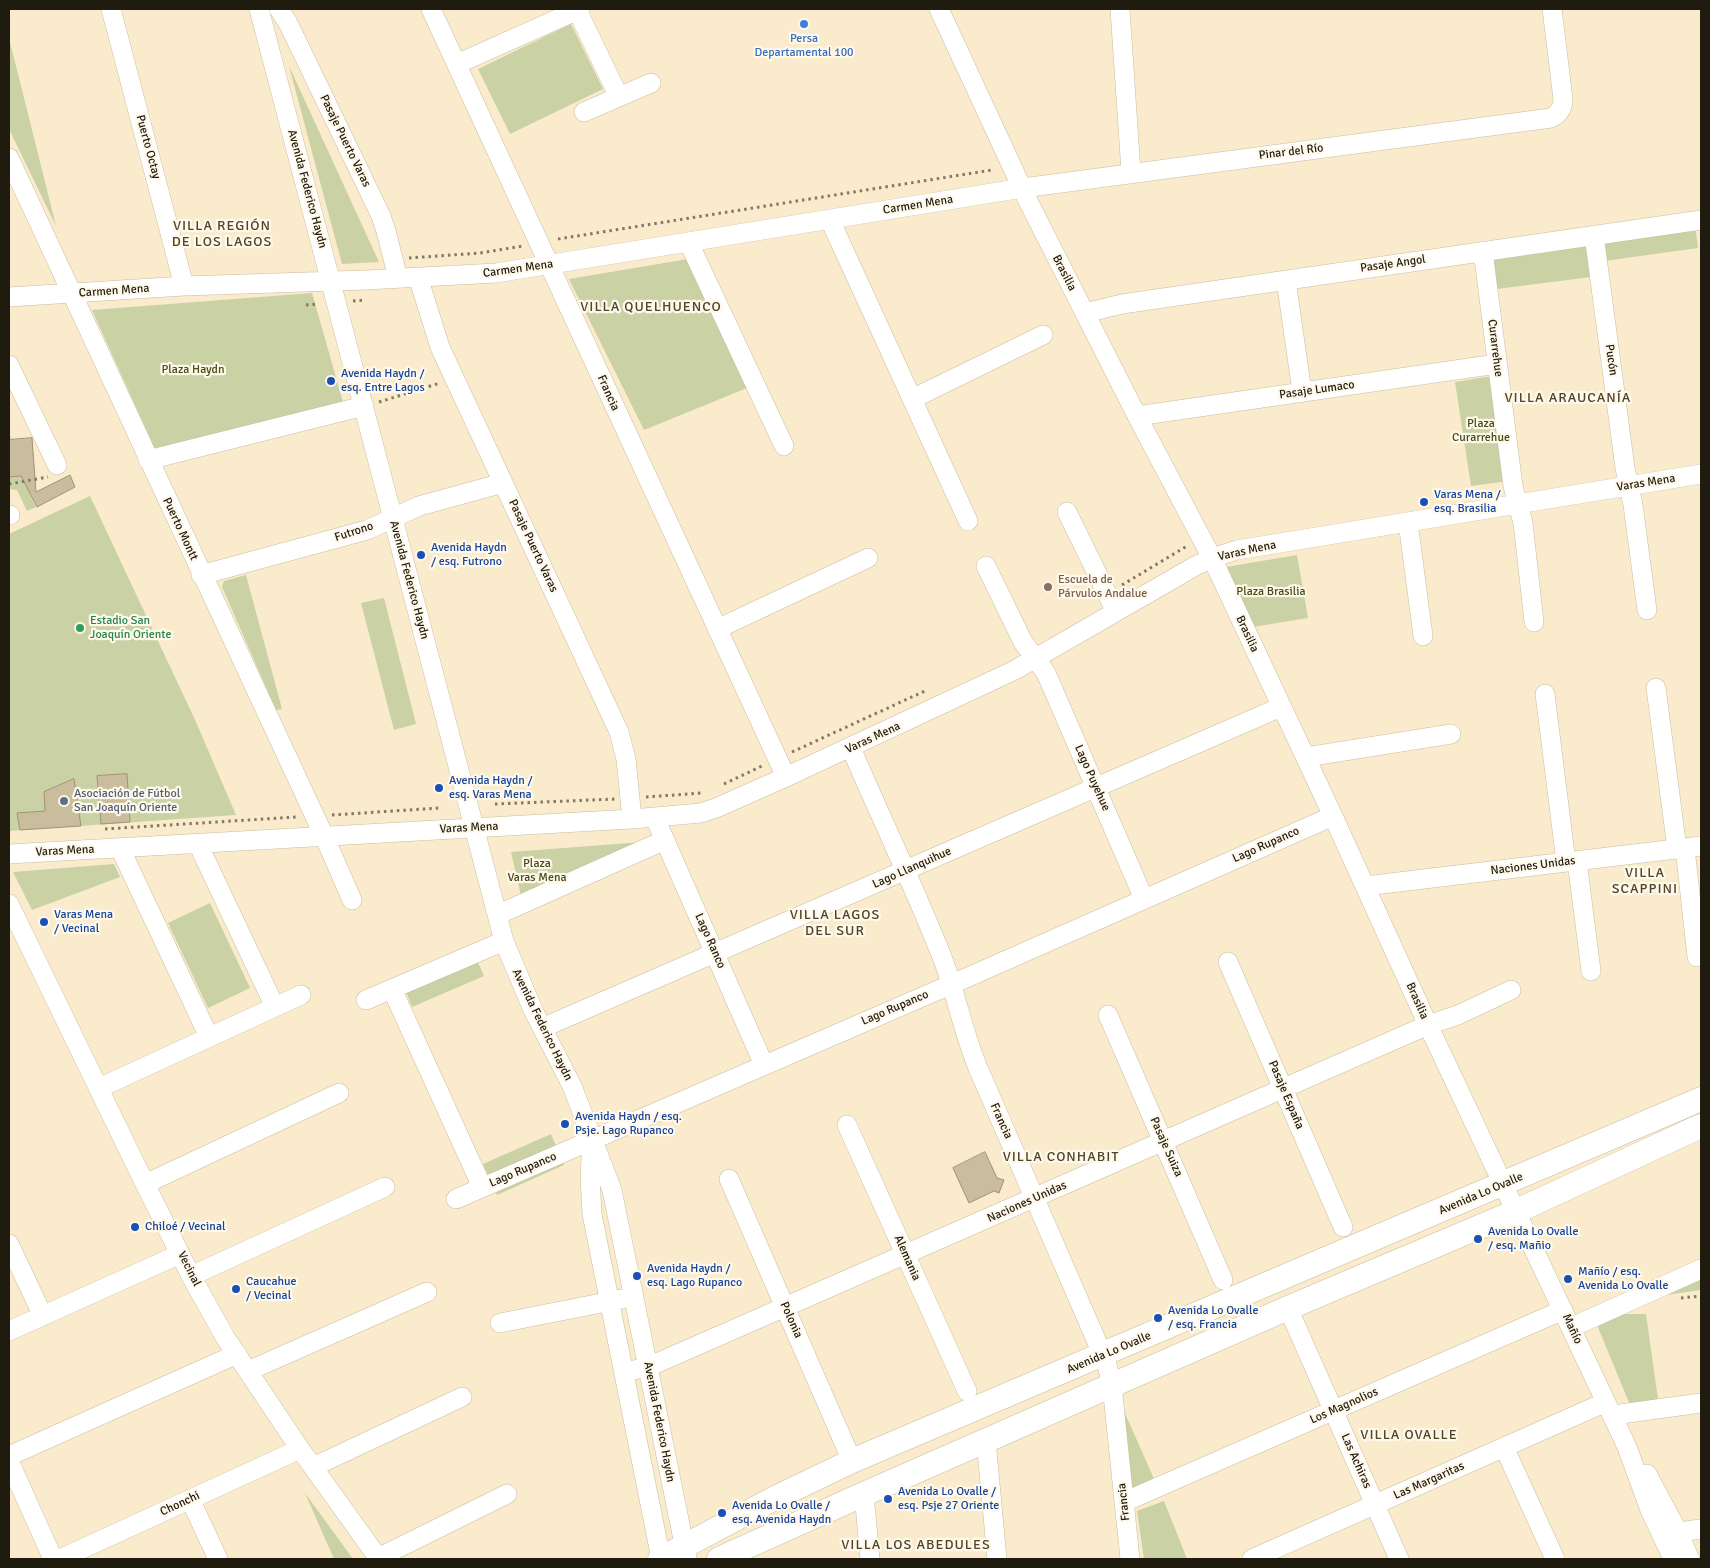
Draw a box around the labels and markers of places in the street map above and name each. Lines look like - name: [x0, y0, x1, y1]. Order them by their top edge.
- marker: Persa Departamental 100: [798, 18, 810, 30]
- place label: Persa Departamental 100: [754, 32, 854, 60]
- place label: Avenida Haydn / esq. Entre Lagos: [341, 367, 425, 395]
- marker: Avenida Haydn / esq. Entre Lagos: [325, 375, 337, 387]
- place label: Varas Mena / esq. Brasilia: [1434, 488, 1501, 516]
- marker: Varas Mena / esq. Brasilia: [1418, 496, 1430, 508]
- place label: Avenida Haydn / esq. Futrono: [431, 541, 507, 569]
- marker: Avenida Haydn / esq. Futrono: [415, 549, 427, 561]
- place label: Escuela de Párvulos Andalue: [1058, 573, 1147, 601]
- marker: Escuela de Párvulos Andalue: [1042, 581, 1054, 593]
- place label: Estadio San Joaquín Oriente: [90, 614, 171, 642]
- marker: Estadio San Joaquín Oriente: [74, 622, 86, 634]
- place label: Avenida Haydn / esq. Varas Mena: [449, 774, 532, 802]
- marker: Avenida Haydn / esq. Varas Mena: [433, 782, 445, 794]
- place label: Asociación de Fútbol San Joaquín Oriente: [74, 787, 180, 815]
- marker: Asociación de Fútbol San Joaquín Oriente: [58, 795, 70, 807]
- place label: Varas Mena / Vecinal: [54, 908, 113, 936]
- marker: Varas Mena / Vecinal: [38, 916, 50, 928]
- place label: Avenida Haydn / esq. Psje. Lago Rupanco: [575, 1110, 682, 1138]
- marker: Avenida Haydn / esq. Psje. Lago Rupanco: [559, 1118, 571, 1130]
- place label: Chiloé / Vecinal: [145, 1220, 225, 1234]
- marker: Chiloé / Vecinal: [129, 1221, 141, 1233]
- place label: Avenida Lo Ovalle / esq. Mañio: [1488, 1225, 1578, 1253]
- marker: Avenida Lo Ovalle / esq. Mañio: [1472, 1233, 1484, 1245]
- place label: Avenida Haydn / esq. Lago Rupanco: [647, 1262, 742, 1290]
- place label: Mañío / esq. Avenida Lo Ovalle: [1578, 1265, 1668, 1293]
- marker: Avenida Haydn / esq. Lago Rupanco: [631, 1270, 643, 1282]
- marker: Mañío / esq. Avenida Lo Ovalle: [1562, 1273, 1574, 1285]
- place label: Caucahue / Vecinal: [246, 1275, 297, 1303]
- marker: Caucahue / Vecinal: [230, 1283, 242, 1295]
- place label: Avenida Lo Ovalle / esq. Francia: [1168, 1304, 1258, 1332]
- marker: Avenida Lo Ovalle / esq. Francia: [1152, 1312, 1164, 1324]
- place label: Avenida Lo Ovalle / esq. Psje 27 Oriente: [898, 1485, 999, 1513]
- marker: Avenida Lo Ovalle / esq. Psje 27 Oriente: [882, 1493, 894, 1505]
- place label: Avenida Lo Ovalle / esq. Avenida Haydn: [732, 1499, 831, 1527]
- marker: Avenida Lo Ovalle / esq. Avenida Haydn: [716, 1507, 728, 1519]

